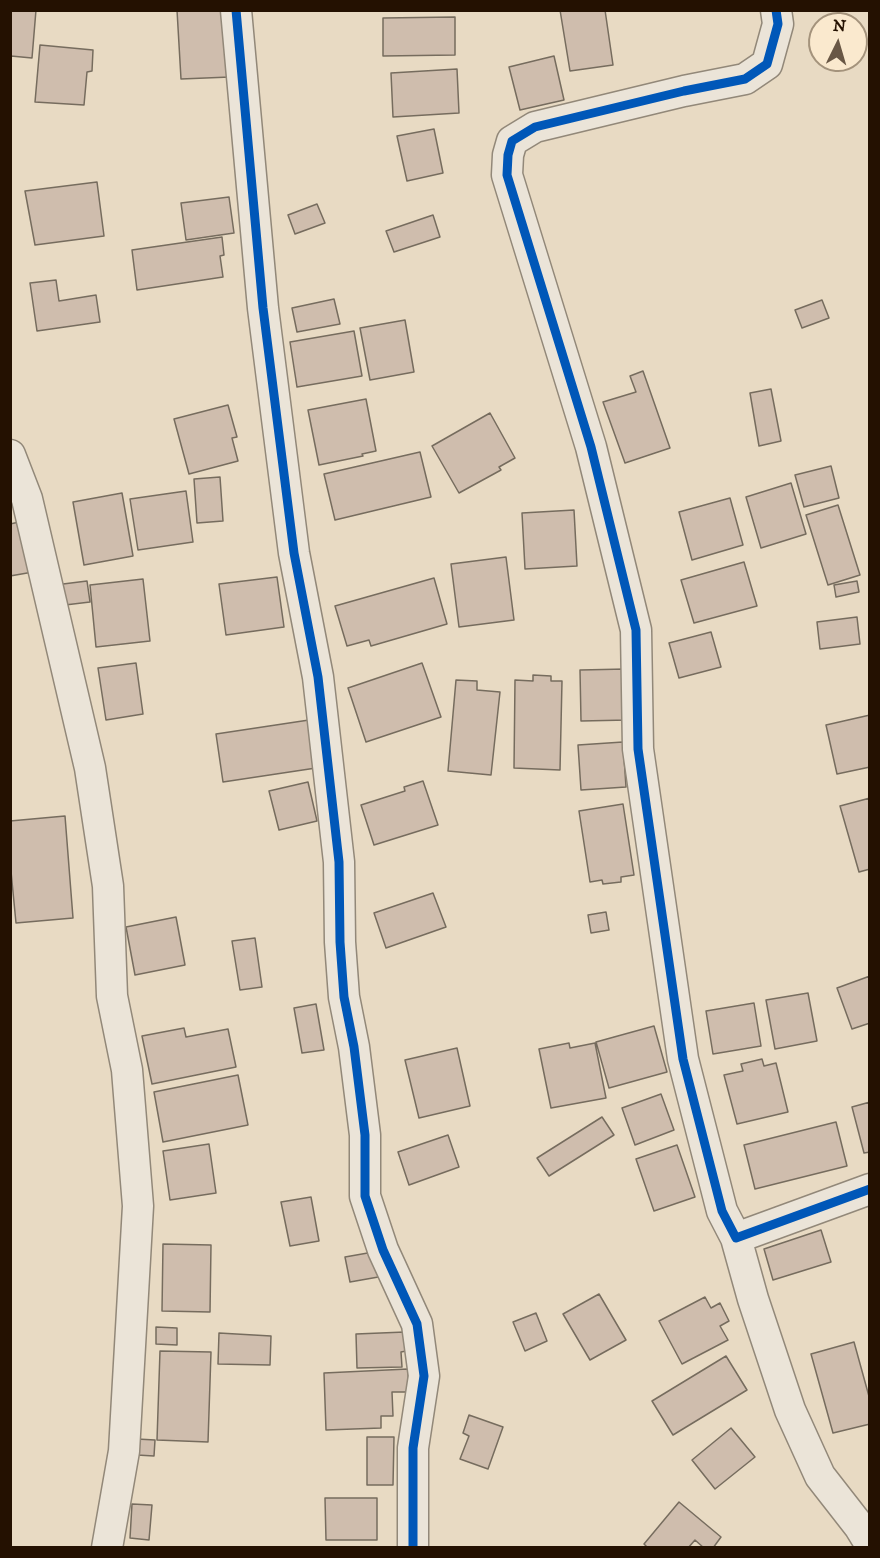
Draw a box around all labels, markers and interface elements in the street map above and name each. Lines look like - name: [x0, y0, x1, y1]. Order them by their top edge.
- north arrow: [808, 12, 868, 72]
- text: N: [832, 16, 847, 37]

